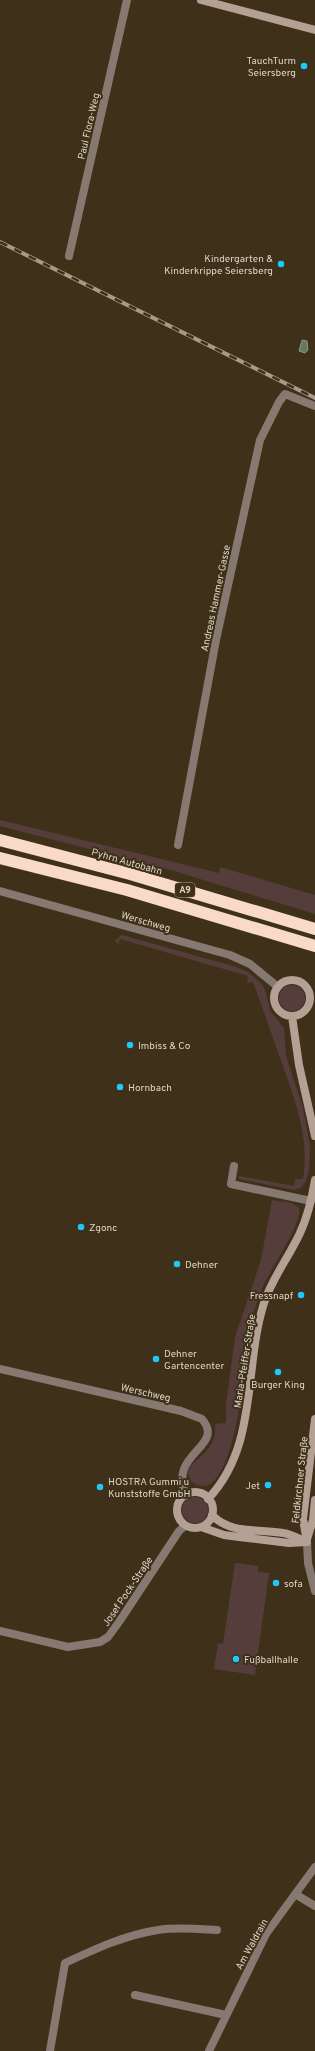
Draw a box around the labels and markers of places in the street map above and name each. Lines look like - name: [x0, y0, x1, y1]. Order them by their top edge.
- place label: TauchTurm Seiersberg: [246, 55, 296, 80]
- marker: TauchTurm Seiersberg: [299, 61, 309, 71]
- place label: Kindergarten & Kinderkrippe Seiersberg: [164, 253, 273, 278]
- marker: Kindergarten & Kinderkrippe Seiersberg: [276, 259, 286, 269]
- marker: Imbiss & Co: [125, 1040, 135, 1050]
- place label: Imbiss & Co: [138, 1040, 191, 1053]
- marker: Hornbach: [115, 1082, 125, 1092]
- place label: Hornbach: [128, 1082, 172, 1095]
- marker: Zgonc: [76, 1222, 86, 1232]
- place label: Zgonc: [89, 1222, 117, 1235]
- marker: Dehner: [172, 1259, 182, 1269]
- place label: Dehner: [185, 1259, 218, 1272]
- place label: Fressnapf: [250, 1290, 294, 1303]
- marker: Fressnapf: [296, 1290, 306, 1300]
- place label: Dehner Gartencenter: [164, 1348, 224, 1373]
- marker: Dehner Gartencenter: [151, 1354, 161, 1364]
- marker: Burger King: [273, 1367, 283, 1377]
- place label: Burger King: [251, 1379, 305, 1392]
- place label: HOSTRA Gummi u Kunststoffe GmbH: [108, 1476, 190, 1501]
- place label: Jet: [245, 1480, 260, 1493]
- marker: Jet: [263, 1480, 273, 1490]
- marker: HOSTRA Gummi u Kunststoffe GmbH: [95, 1482, 105, 1492]
- marker: sofa: [271, 1578, 281, 1588]
- place label: sofa: [284, 1578, 303, 1591]
- marker: Fußballhalle: [231, 1654, 241, 1664]
- place label: Fußballhalle: [244, 1654, 298, 1667]

